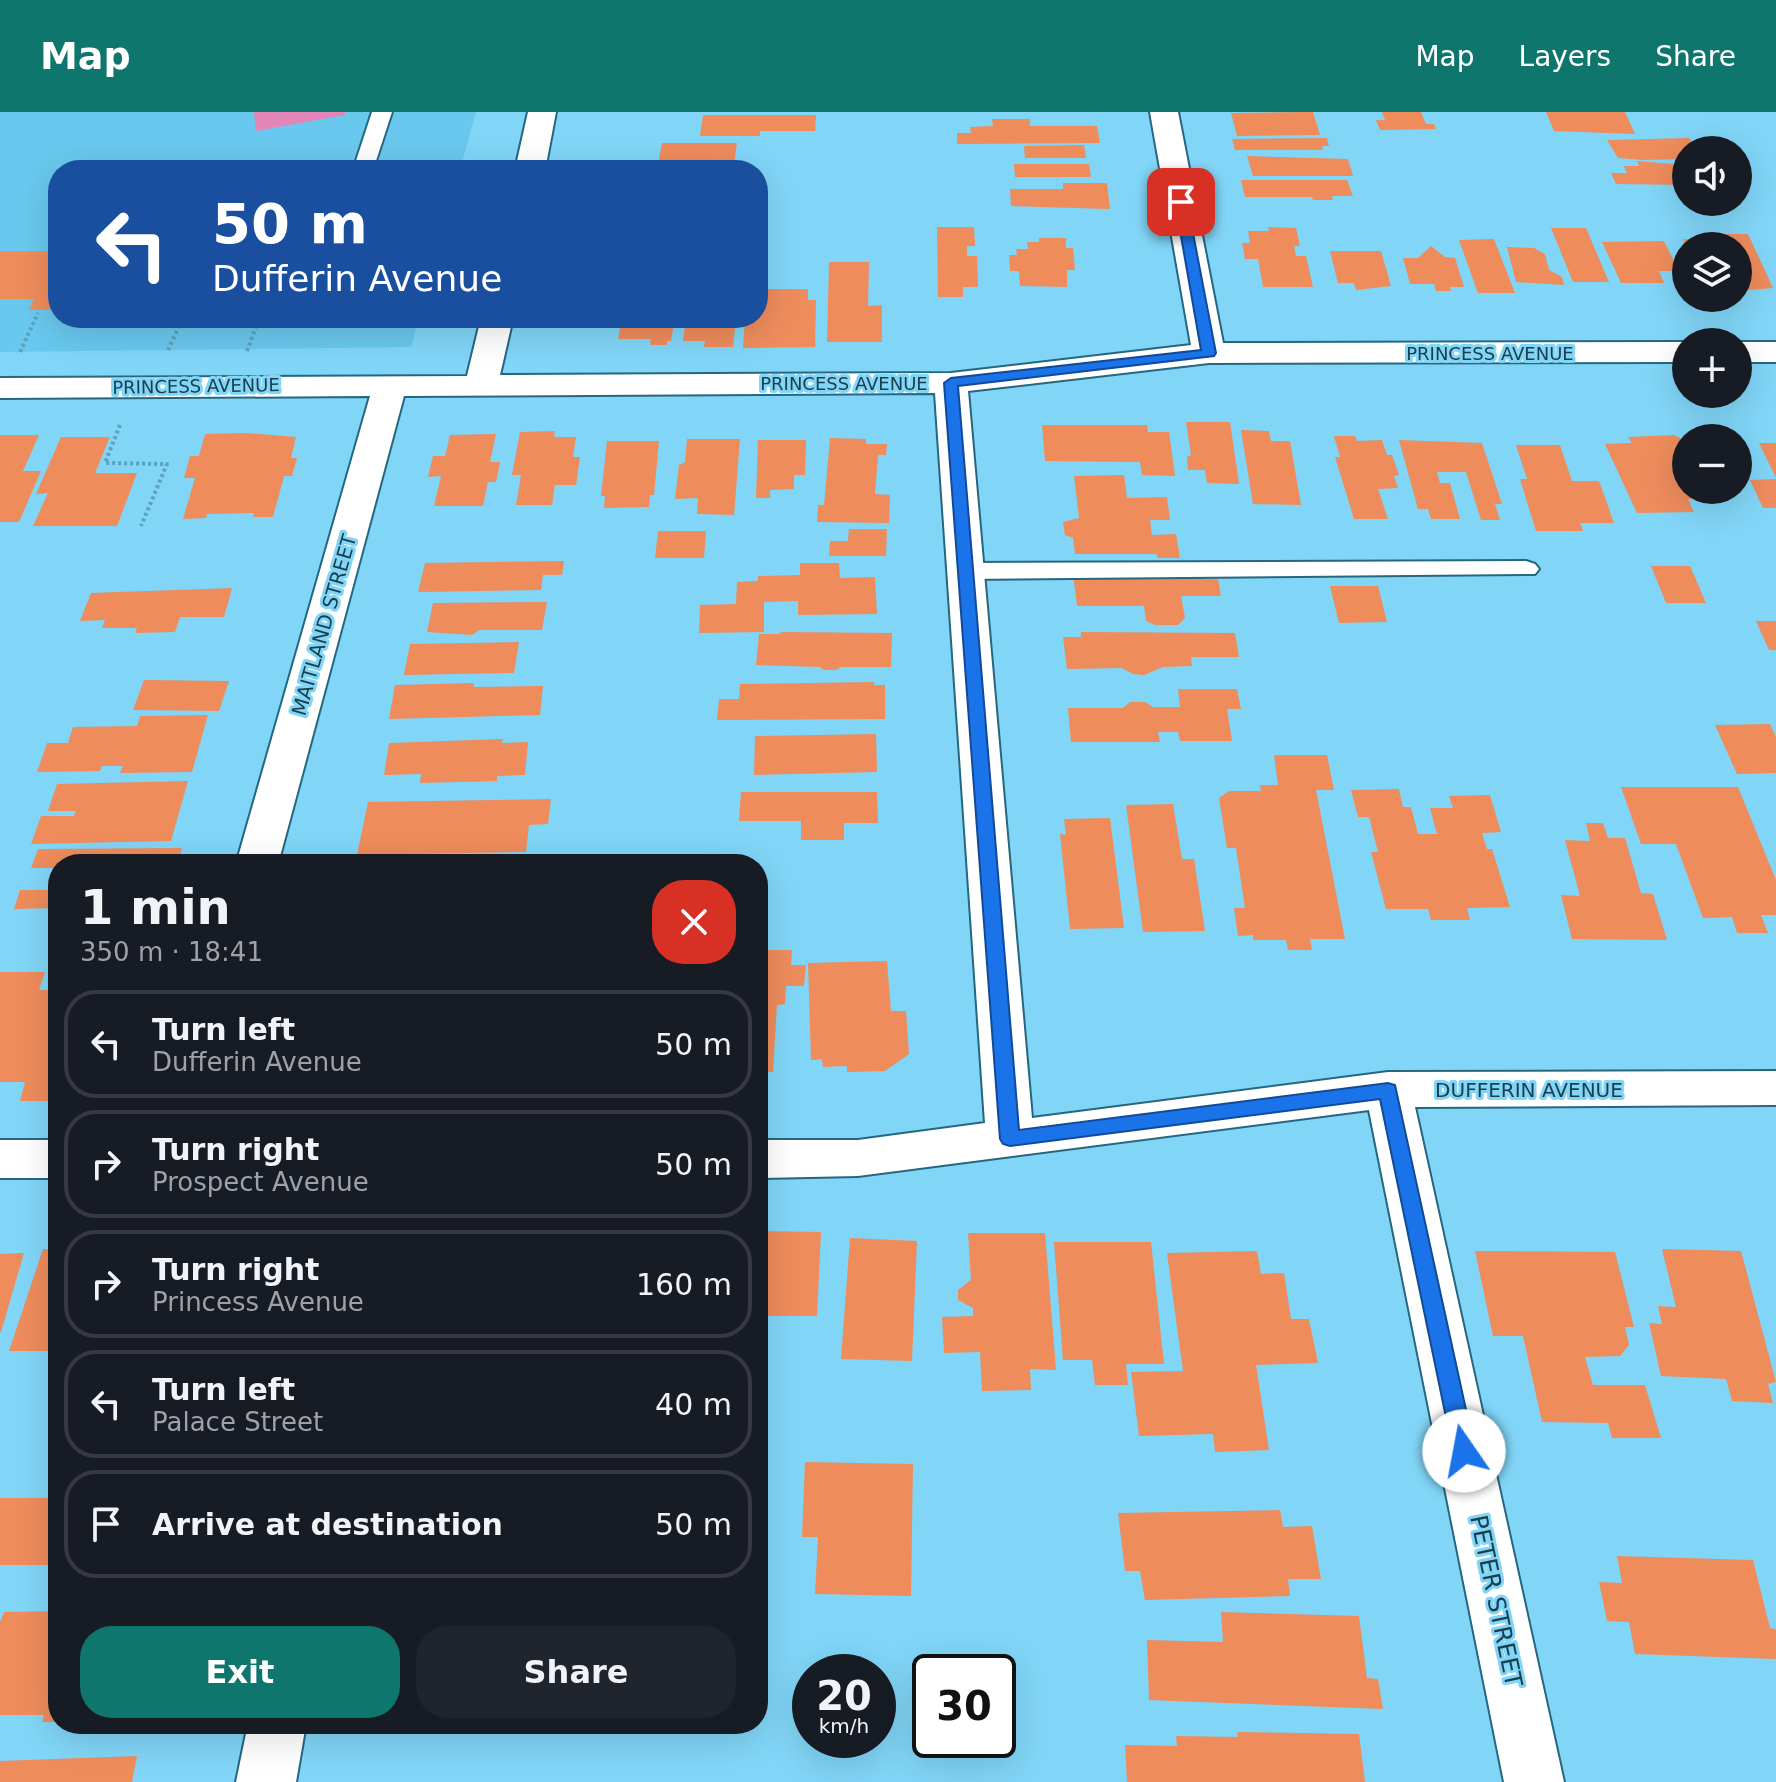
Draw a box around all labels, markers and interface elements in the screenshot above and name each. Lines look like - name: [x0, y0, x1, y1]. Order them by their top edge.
- text: Map: [40, 34, 131, 78]
- text: Map: [1415, 40, 1475, 73]
- text: Layers: [1519, 40, 1611, 73]
- text: Share: [1655, 40, 1736, 73]
- map controls: [1672, 136, 1752, 504]
- button: sound: [1672, 136, 1752, 216]
- pin: [1147, 168, 1215, 236]
- icon: arrive: [1159, 180, 1203, 224]
- text: 50 m: [212, 191, 368, 256]
- icon: left: [80, 192, 184, 296]
- button: layers: [1672, 232, 1752, 312]
- text: Dufferin Avenue: [212, 258, 502, 299]
- button: +: [1672, 328, 1752, 408]
- street label: PRINCESS AVENUE: [1406, 343, 1574, 364]
- street label: PRINCESS AVENUE: [760, 373, 928, 394]
- street label: PRINCESS AVENUE: [112, 374, 280, 398]
- button: −: [1672, 424, 1752, 504]
- street label: MAITLAND STREET: [287, 531, 362, 718]
- text: 1 min: [80, 879, 231, 935]
- button: close: [652, 880, 736, 964]
- text: 350 m · 18:41: [80, 937, 263, 967]
- text: Turn left: [152, 1012, 295, 1047]
- icon: left: [84, 1022, 128, 1066]
- text: 50 m: [655, 1027, 732, 1062]
- text: Dufferin Avenue: [152, 1047, 362, 1077]
- street label: DUFFERIN AVENUE: [1435, 1078, 1623, 1102]
- text: Turn right: [152, 1132, 319, 1167]
- icon: right: [84, 1142, 128, 1186]
- text: 50 m: [655, 1147, 732, 1182]
- text: Prospect Avenue: [152, 1167, 369, 1197]
- text: Turn right: [152, 1252, 319, 1287]
- icon: right: [84, 1262, 128, 1306]
- text: 160 m: [636, 1267, 732, 1302]
- text: Princess Avenue: [152, 1287, 364, 1317]
- text: Turn left: [152, 1372, 295, 1407]
- icon: left: [84, 1382, 128, 1426]
- text: 40 m: [655, 1387, 732, 1422]
- text: Palace Street: [152, 1407, 323, 1437]
- position arrow: [1422, 1409, 1506, 1493]
- icon: arrive: [84, 1502, 128, 1546]
- text: Arrive at destination: [152, 1507, 503, 1542]
- text: 50 m: [655, 1507, 732, 1542]
- street label: PETER STREET: [1464, 1512, 1528, 1690]
- button: Exit: [80, 1626, 400, 1718]
- button: Share: [416, 1626, 736, 1718]
- speed limit sign: 30: [912, 1654, 1016, 1758]
- text: 20: [816, 1673, 872, 1719]
- text: km/h: [819, 1714, 869, 1738]

